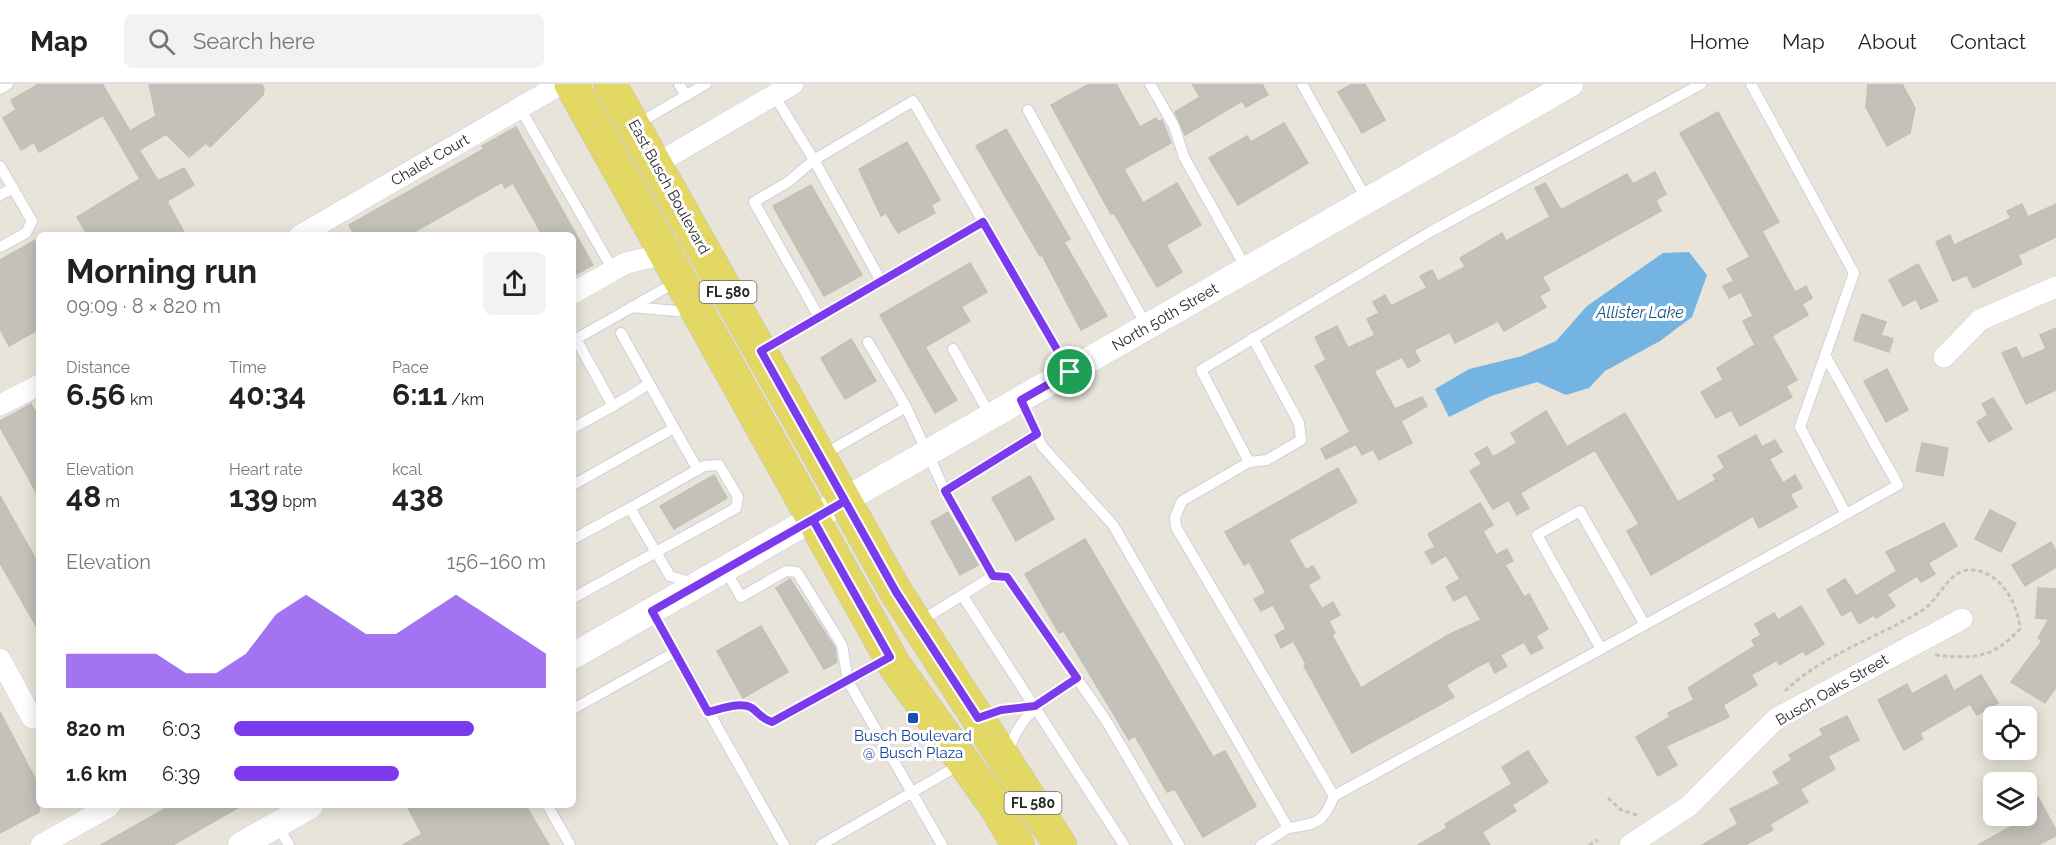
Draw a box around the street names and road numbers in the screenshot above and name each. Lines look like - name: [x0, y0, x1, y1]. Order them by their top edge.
- street label: East Busch Boulevard: [624, 117, 714, 257]
- street label: Chalet Court: [388, 130, 472, 190]
- street label: North 50th Street: [1109, 279, 1221, 355]
- road number: FL 580: [700, 281, 756, 303]
- street label: Busch Oaks Street: [1773, 650, 1891, 730]
- road number: FL 580: [1004, 792, 1062, 814]

